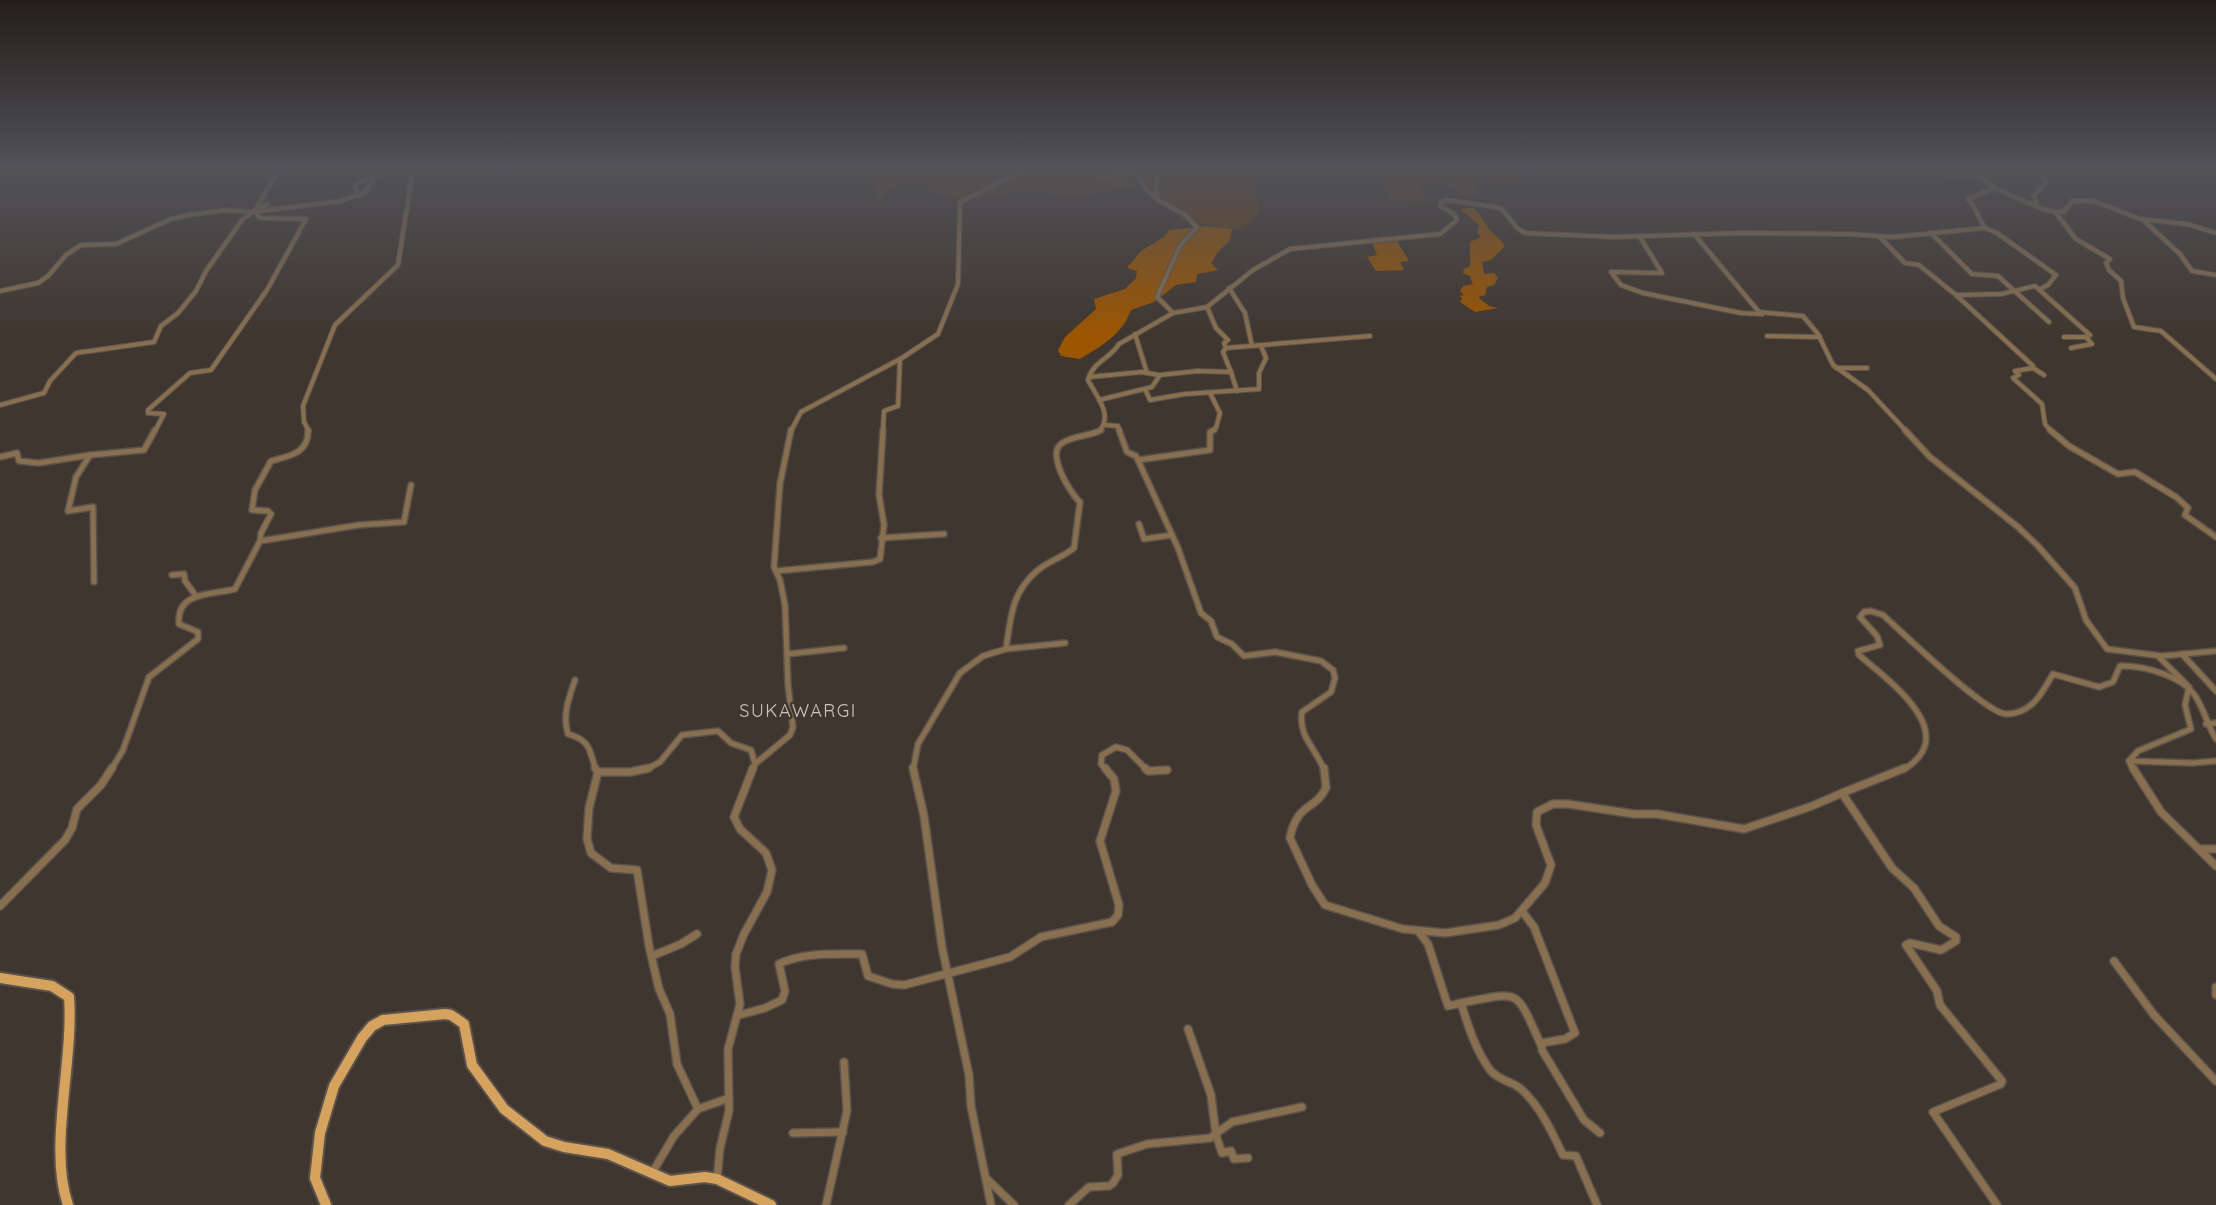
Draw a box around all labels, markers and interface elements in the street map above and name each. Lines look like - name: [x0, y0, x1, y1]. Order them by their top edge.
- district label: SUKAWARGI: [739, 699, 857, 722]

